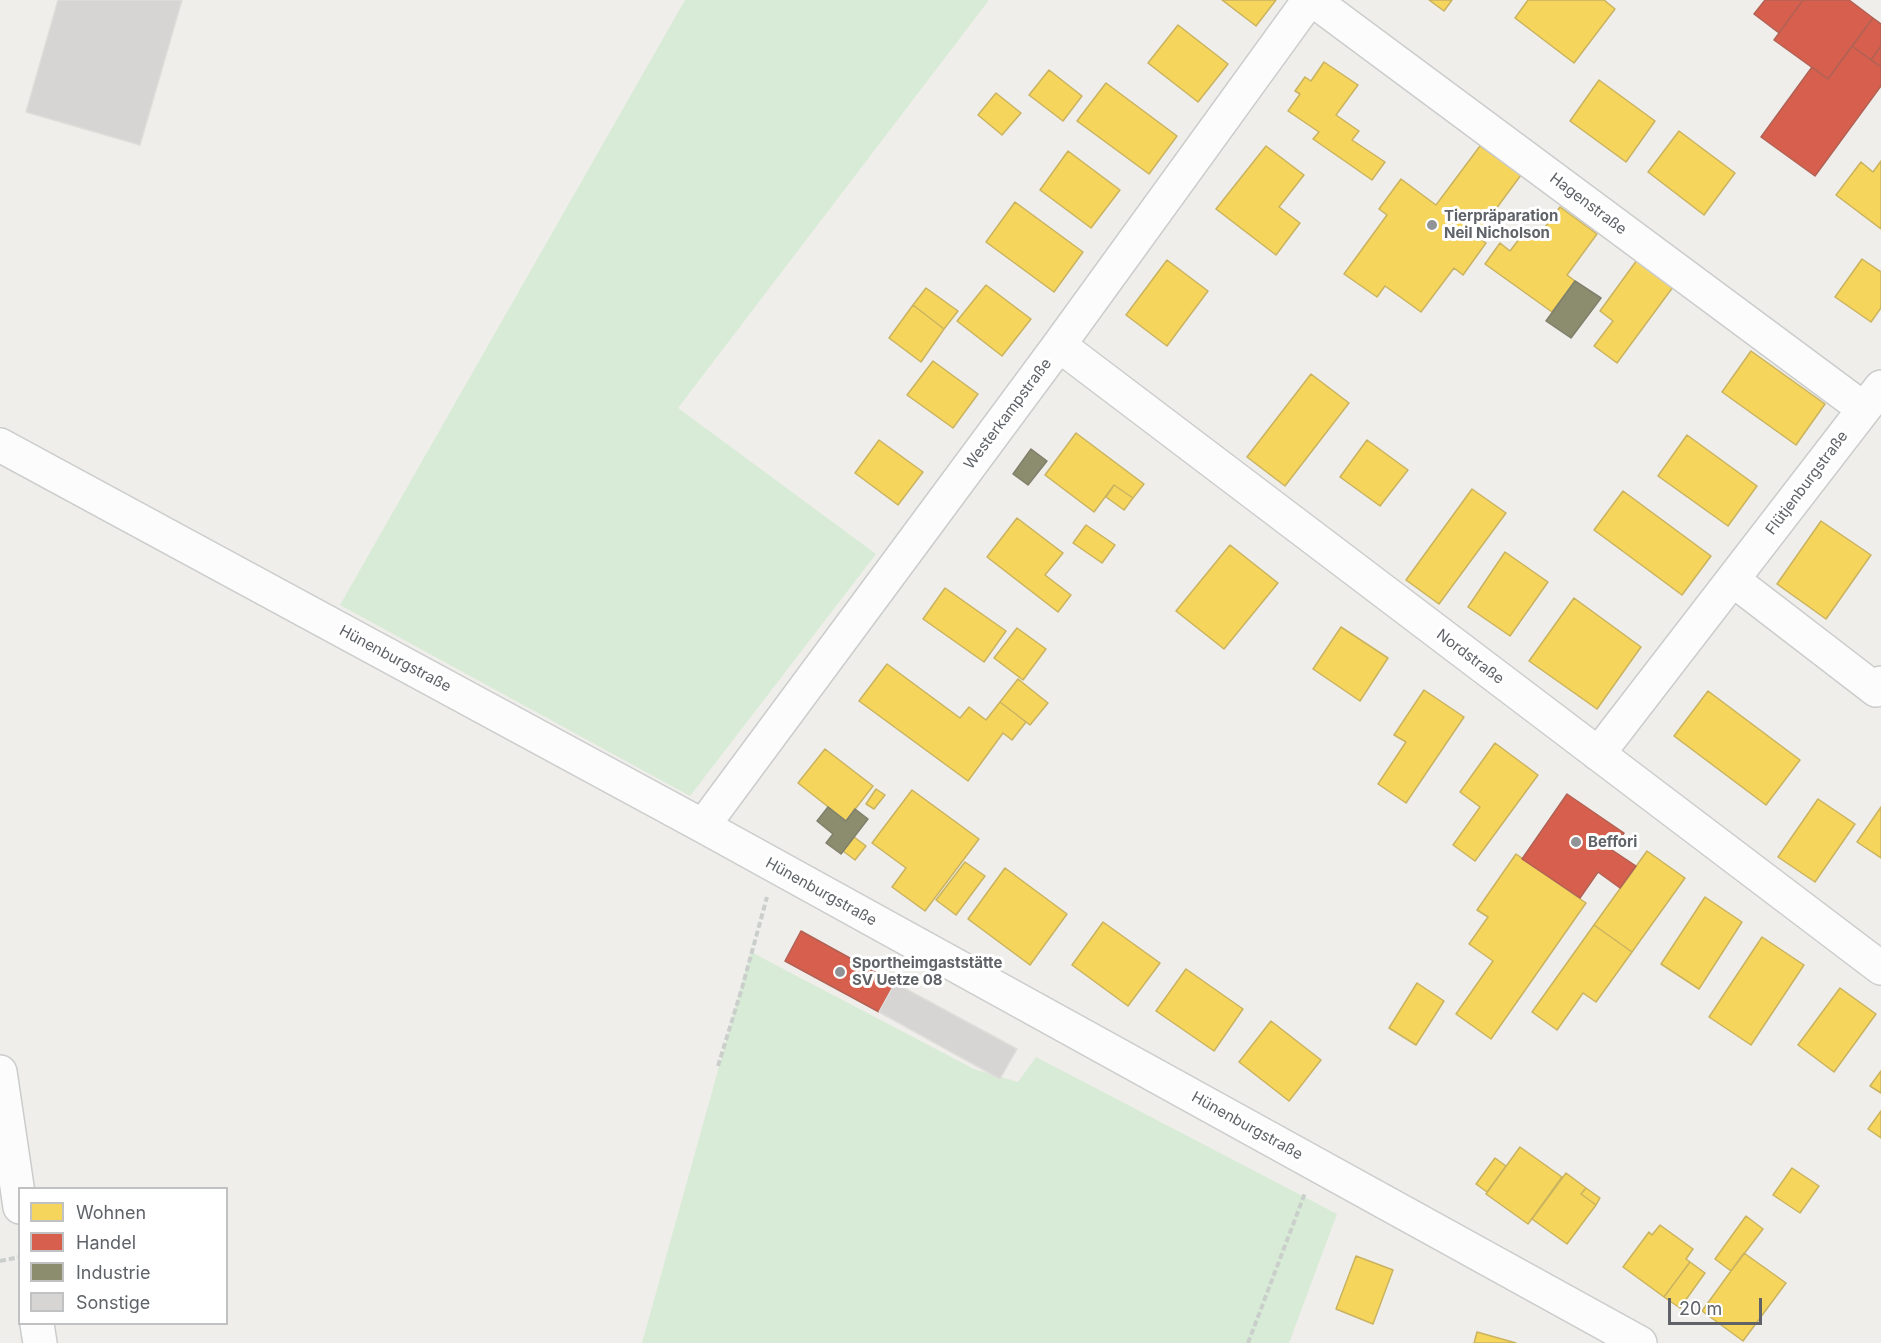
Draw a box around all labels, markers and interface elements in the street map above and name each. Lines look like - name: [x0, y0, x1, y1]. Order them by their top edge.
- street label: Hagenstraße: [1546, 169, 1630, 239]
- place label: Tierpräparation Neil Nicholson: [1444, 207, 1558, 242]
- marker: Tierpräparation Neil Nicholson: [1425, 218, 1439, 232]
- street label: Westerkampstraße: [961, 355, 1055, 473]
- street label: Flütjenburgstraße: [1762, 428, 1852, 538]
- street label: Hünenburgstraße: [336, 622, 454, 696]
- street label: Nordstraße: [1433, 626, 1507, 688]
- place label: Beffori: [1588, 833, 1637, 851]
- marker: Beffori: [1569, 835, 1583, 849]
- street label: Hünenburgstraße: [762, 854, 880, 930]
- place label: Sportheimgaststätte SV Uetze 08: [852, 954, 1002, 989]
- marker: Sportheimgaststätte SV Uetze 08: [833, 965, 847, 979]
- street label: Hünenburgstraße: [1188, 1088, 1306, 1164]
- legend: [18, 1187, 228, 1325]
- text: Wohnen: [76, 1202, 146, 1223]
- text: Handel: [76, 1232, 136, 1253]
- text: Industrie: [76, 1262, 150, 1283]
- scale bar: [1671, 1286, 1766, 1324]
- text: Sonstige: [76, 1292, 150, 1313]
- text: 20 m: [1679, 1298, 1722, 1319]

